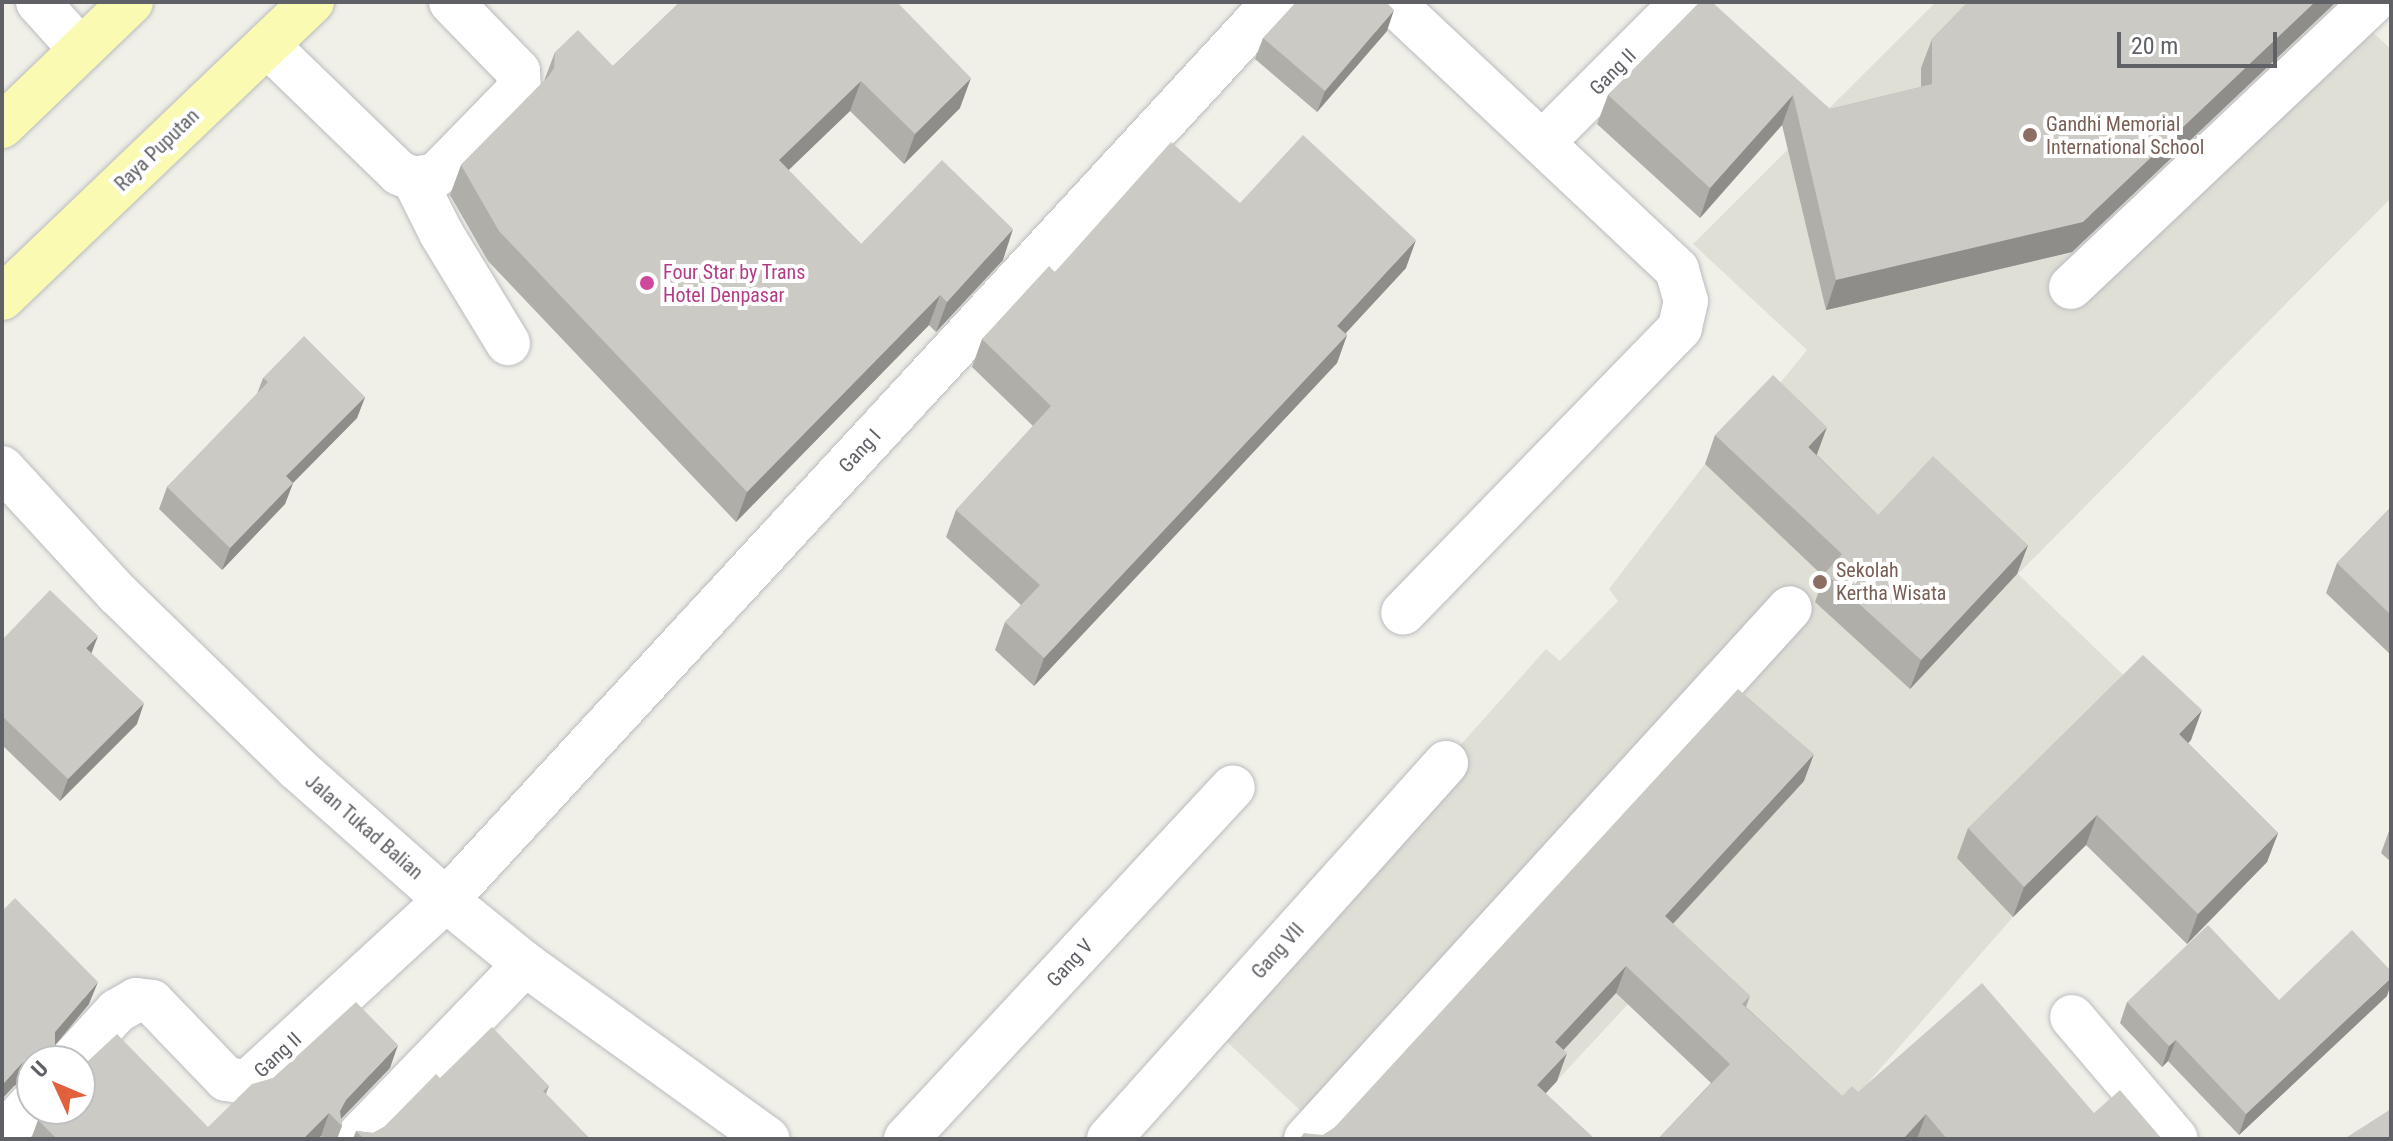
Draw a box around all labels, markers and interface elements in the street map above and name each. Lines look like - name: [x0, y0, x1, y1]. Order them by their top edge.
- scale bar: [2121, 16, 2281, 66]
- text: 20 m: [2131, 32, 2178, 60]
- street label: Gang II: [1585, 44, 1641, 100]
- street label: Raya Puputan: [110, 104, 204, 196]
- place label: Gandhi Memorial International School: [2046, 112, 2204, 159]
- marker: Gandhi Memorial International School: [2021, 126, 2039, 144]
- place label: Four Star by Trans Hotel Denpasar: [663, 260, 806, 307]
- marker: Four Star by Trans Hotel Denpasar: [638, 274, 656, 292]
- street label: Gang I: [834, 424, 886, 478]
- place label: Sekolah Kertha Wisata: [1836, 558, 1946, 605]
- marker: Sekolah Kertha Wisata: [1811, 573, 1829, 591]
- street label: Jalan Tukad Balian: [300, 769, 428, 885]
- street label: Gang VII: [1247, 918, 1309, 984]
- street label: Gang V: [1042, 934, 1098, 992]
- street label: Gang II: [250, 1027, 306, 1083]
- north arrow: [16, 1045, 96, 1125]
- text: U: [26, 1056, 53, 1083]

